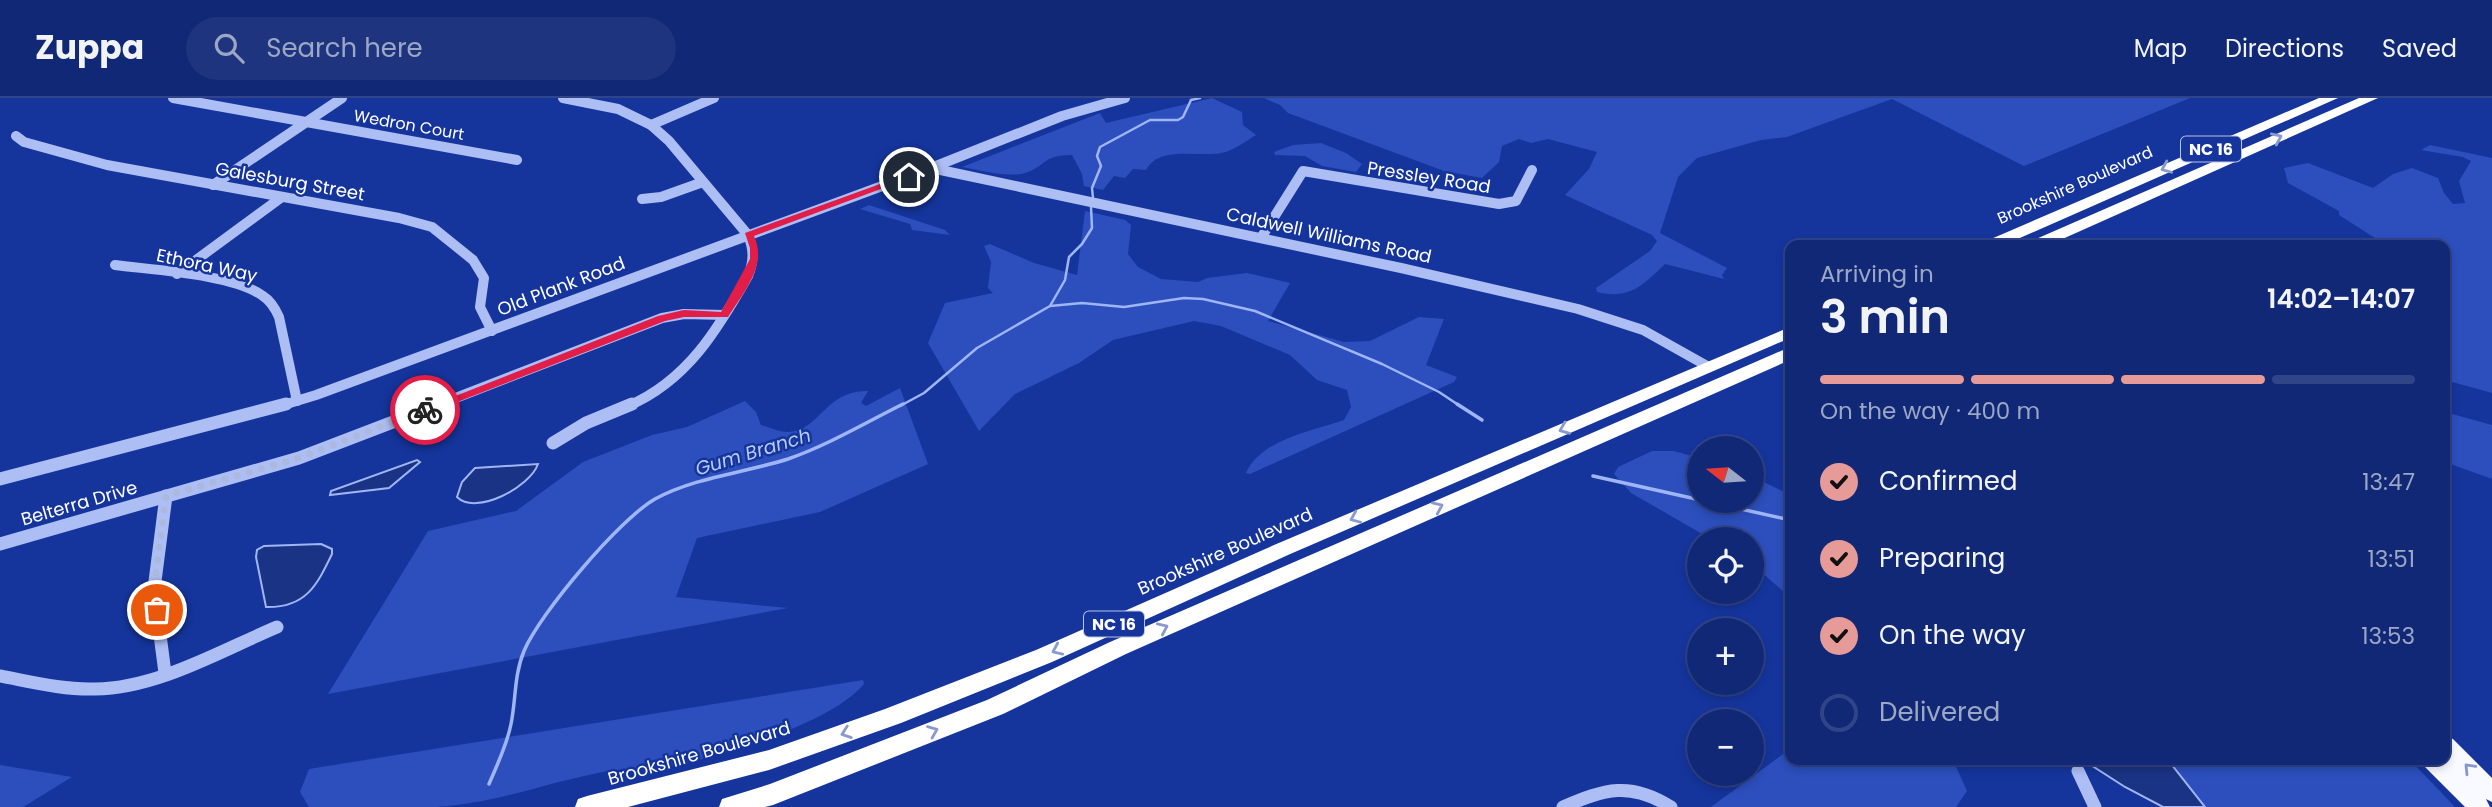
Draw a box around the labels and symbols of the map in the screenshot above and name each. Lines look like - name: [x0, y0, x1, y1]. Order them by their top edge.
- street label: Wedron Court: [352, 104, 466, 146]
- one-way arrow: [2270, 133, 2282, 147]
- road number: NC 16: [2181, 136, 2241, 162]
- street label: Brookshire Boulevard: [1994, 140, 2156, 230]
- pin: [879, 147, 939, 207]
- street label: Pressley Road: [1366, 155, 1492, 199]
- street label: Galesburg Street: [213, 156, 367, 206]
- one-way arrow: [2161, 160, 2174, 174]
- street label: Caldwell Williams Road: [1224, 201, 1434, 269]
- street label: Ethora Way: [154, 242, 260, 288]
- street label: Old Plank Road: [494, 250, 628, 322]
- courier: [390, 375, 460, 445]
- one-way arrow: [1559, 420, 1571, 434]
- water label: Gum Branch: [692, 422, 814, 482]
- north arrow: [1687, 436, 1764, 513]
- street label: Belterra Drive: [18, 474, 140, 532]
- street label: Brookshire Boulevard: [1134, 501, 1316, 601]
- one-way arrow: [1431, 501, 1443, 515]
- one-way arrow: [1350, 510, 1362, 524]
- pin: [127, 580, 187, 640]
- road number: NC 16: [1084, 611, 1144, 636]
- one-way arrow: [1156, 623, 1168, 637]
- one-way arrow: [1052, 642, 1065, 656]
- street label: Brookshire Boulevard: [605, 715, 793, 791]
- one-way arrow: [840, 724, 852, 738]
- one-way arrow: [926, 726, 938, 740]
- one-way arrow: [2464, 764, 2477, 777]

